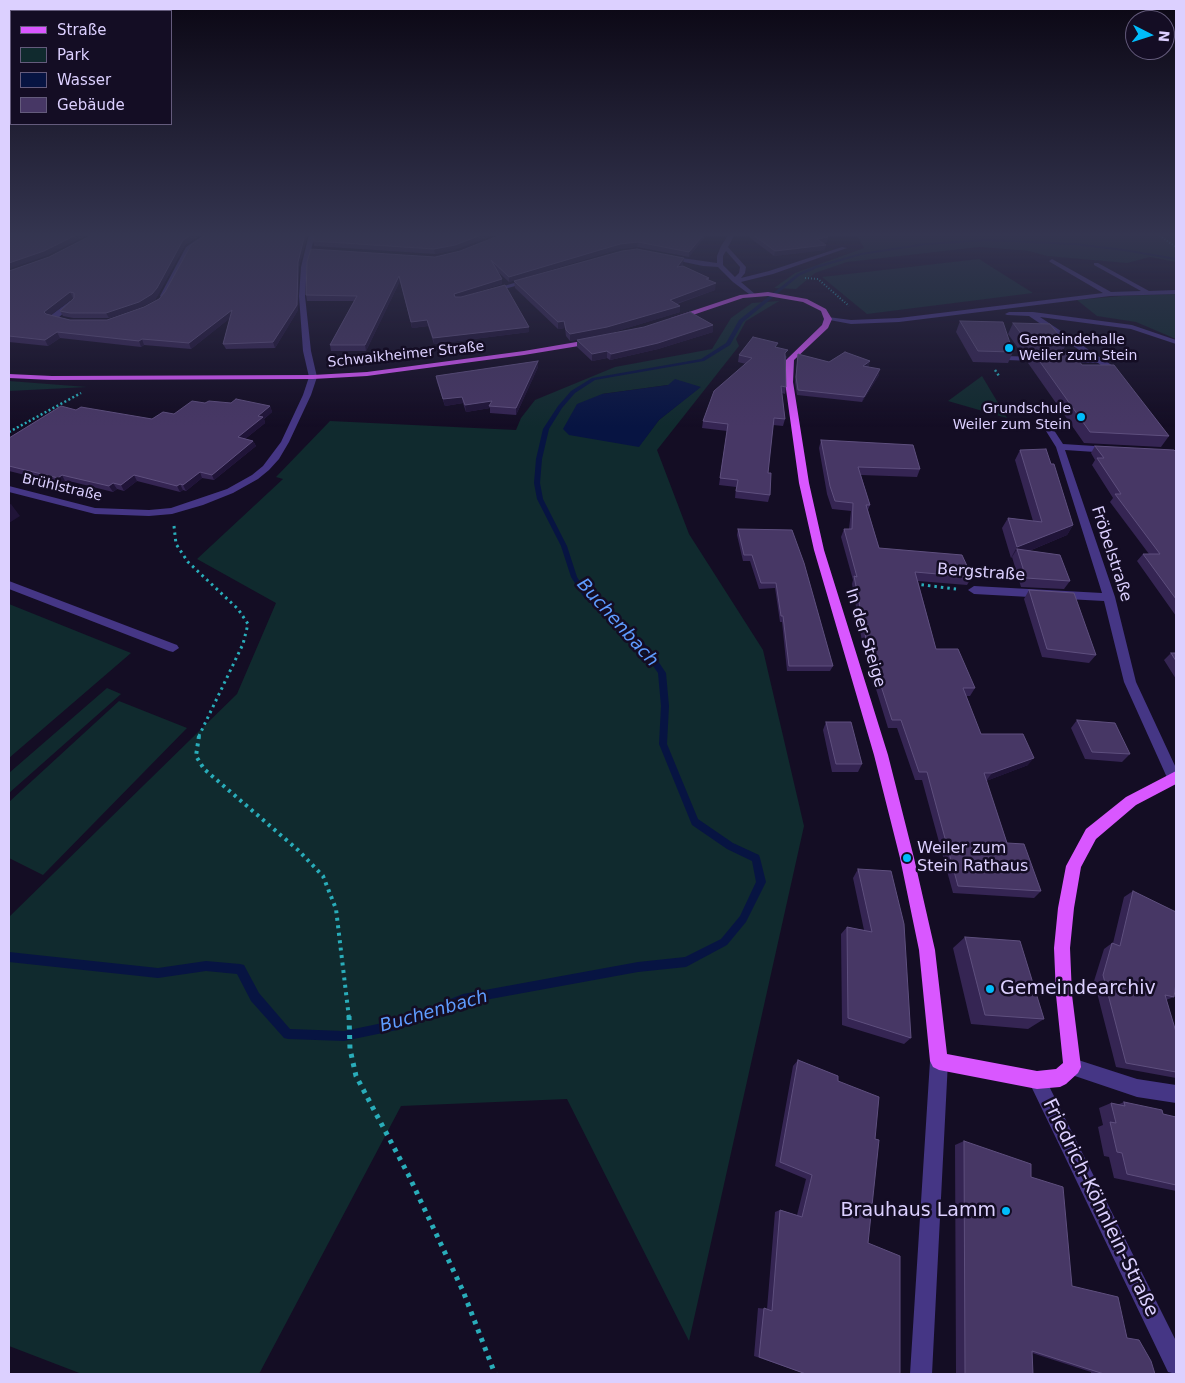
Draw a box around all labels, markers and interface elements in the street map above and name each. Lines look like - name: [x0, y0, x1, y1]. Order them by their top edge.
- legend: [10, 10, 172, 125]
- north arrow: [1125, 10, 1175, 60]
- text: Straße: [57, 21, 106, 39]
- text: N: [1155, 30, 1172, 43]
- text: Park: [57, 46, 89, 64]
- text: Wasser: [57, 71, 111, 89]
- text: Gebäude: [57, 96, 125, 114]
- place label: Gemeindehalle Weiler zum Stein: [1019, 332, 1137, 364]
- street label: Schwaikheimer Straße: [327, 338, 485, 372]
- marker: Gemeindehalle Weiler zum Stein: [1003, 342, 1015, 354]
- place label: Grundschule Weiler zum Stein: [953, 401, 1071, 434]
- marker: Grundschule Weiler zum Stein: [1075, 411, 1087, 423]
- street label: Brühlstraße: [20, 471, 104, 505]
- street label: Fröbelstraße: [1087, 504, 1135, 604]
- street label: Bergstraße: [936, 560, 1026, 586]
- water label: Buchenbach: [572, 574, 662, 672]
- street label: In der Steige: [841, 586, 889, 690]
- place label: Weiler zum Stein Rathaus: [917, 839, 1028, 877]
- marker: Weiler zum Stein Rathaus: [901, 852, 913, 864]
- place label: Gemeindearchiv: [1000, 978, 1156, 1000]
- marker: Gemeindearchiv: [984, 983, 996, 995]
- water label: Buchenbach: [378, 986, 490, 1038]
- street label: Friedrich-Köhnlein-Straße: [1037, 1095, 1163, 1321]
- place label: Brauhaus Lamm: [841, 1200, 996, 1222]
- marker: Brauhaus Lamm: [1000, 1205, 1012, 1217]

